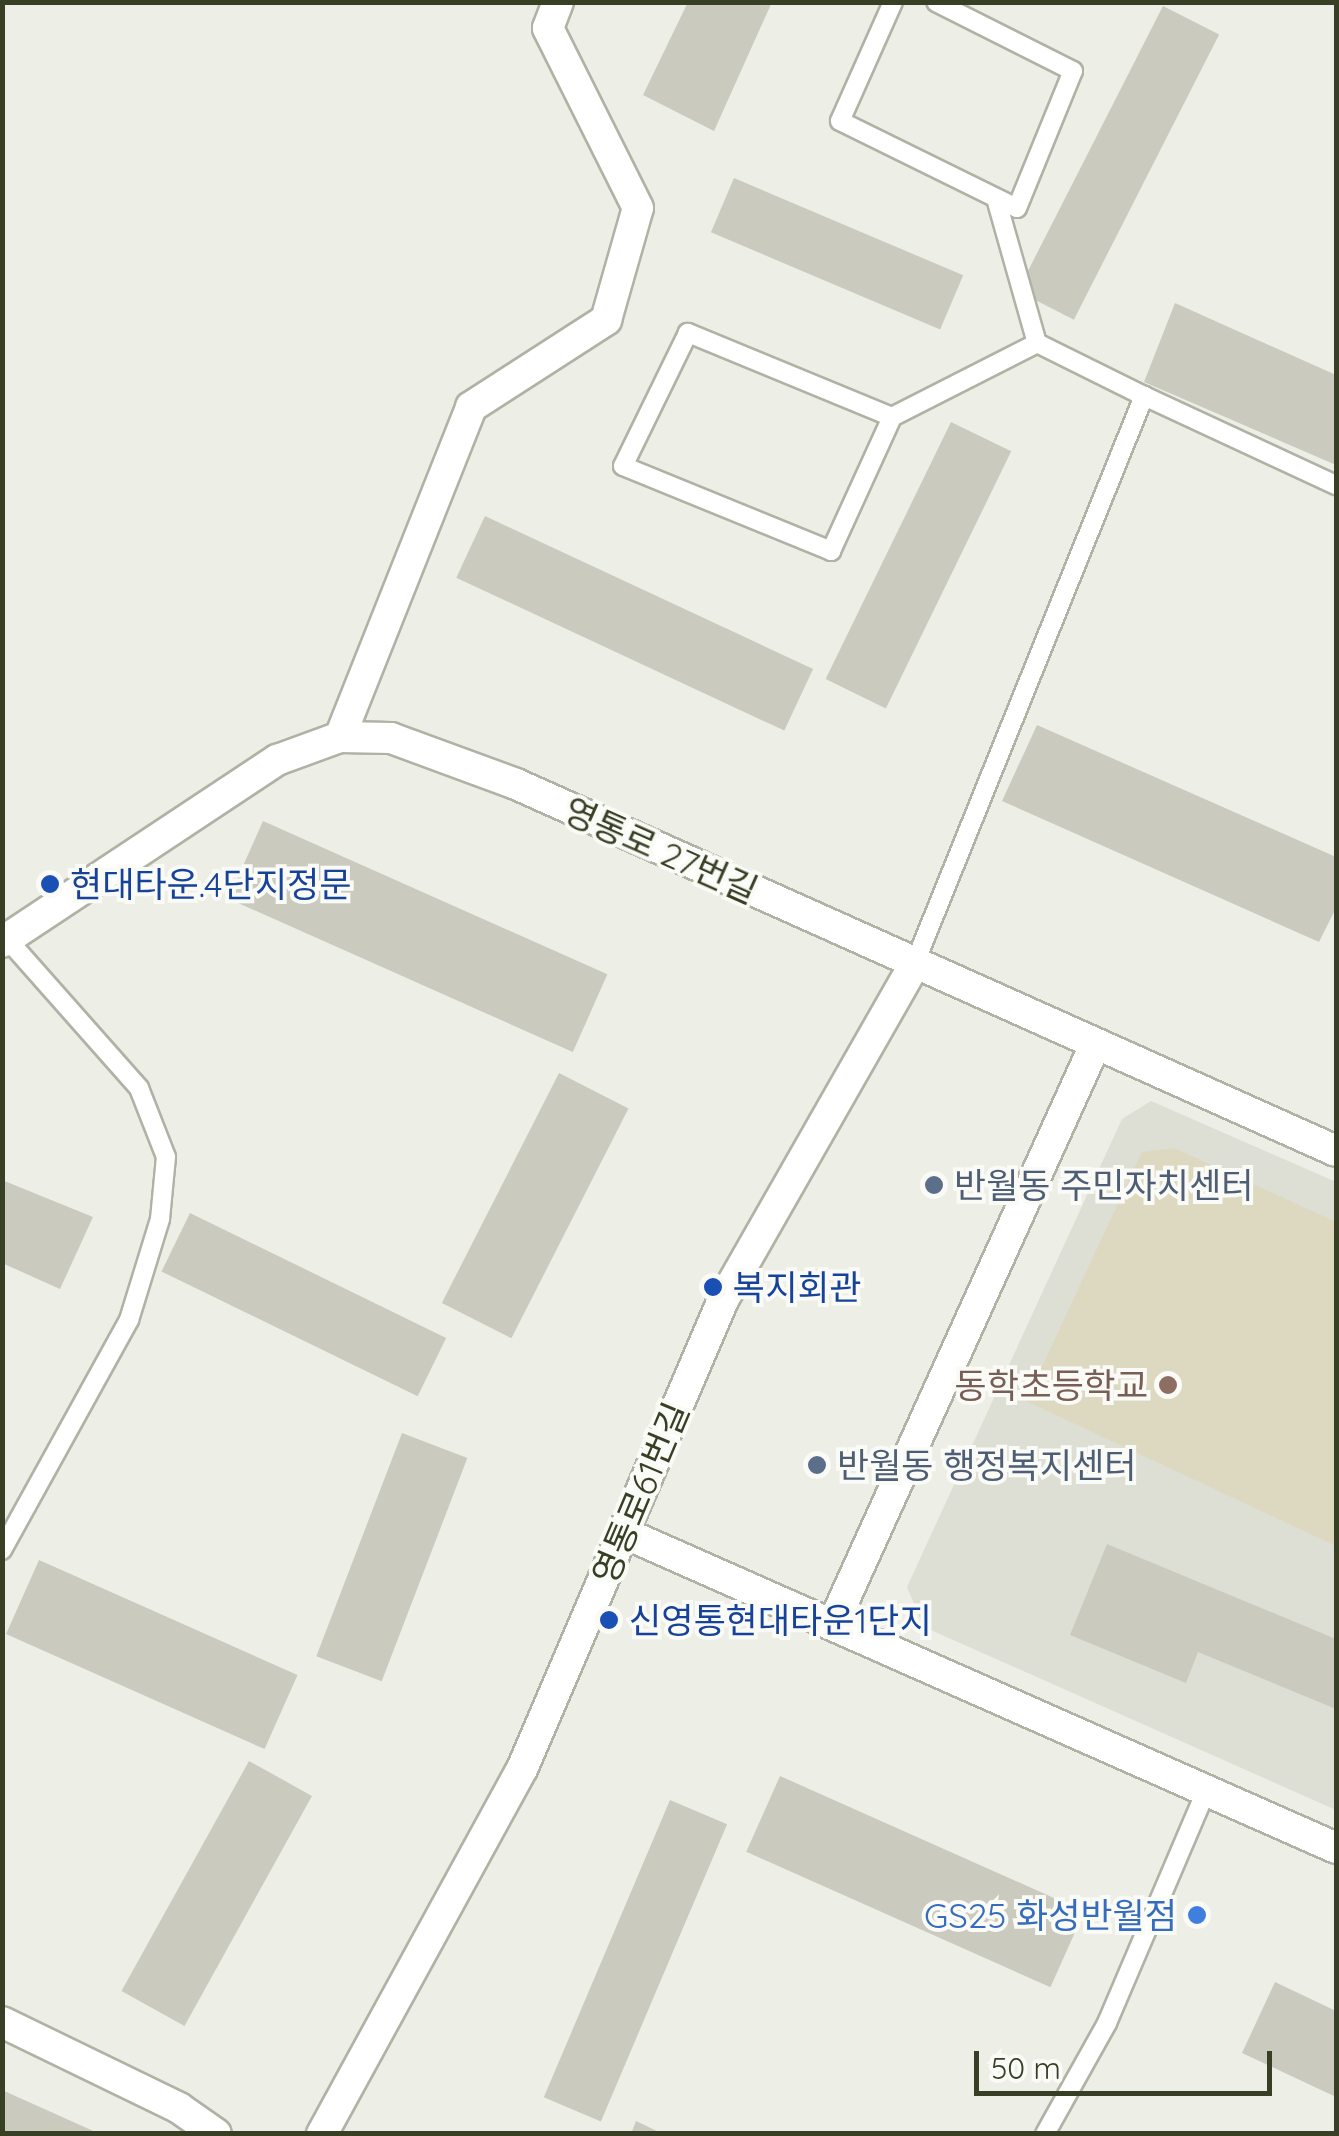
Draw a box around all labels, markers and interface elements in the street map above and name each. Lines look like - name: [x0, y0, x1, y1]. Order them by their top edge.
- street label: 영통로 27번길: [558, 789, 764, 911]
- place label: 현대타운.4단지정문: [70, 863, 351, 905]
- marker: 현대타운.4단지정문: [39, 873, 61, 895]
- place label: 반월동 주민자치센터: [954, 1164, 1253, 1206]
- marker: 반월동 주민자치센터: [923, 1174, 945, 1196]
- place label: 복지회관: [733, 1266, 862, 1308]
- marker: 복지회관: [702, 1276, 724, 1298]
- place label: 동학초등학교: [955, 1364, 1148, 1406]
- marker: 동학초등학교: [1157, 1374, 1179, 1396]
- street label: 영통로61번길: [583, 1396, 697, 1590]
- place label: 반월동 행정복지센터: [837, 1444, 1136, 1486]
- marker: 반월동 행정복지센터: [806, 1454, 828, 1476]
- place label: 신영통현대타운1단지: [629, 1599, 932, 1641]
- marker: 신영통현대타운1단지: [598, 1609, 620, 1631]
- place label: GS25 화성반월점: [924, 1894, 1177, 1936]
- marker: GS25 화성반월점: [1186, 1904, 1208, 1926]
- scale bar: [979, 2031, 1276, 2093]
- text: 50 m: [991, 2049, 1061, 2087]

